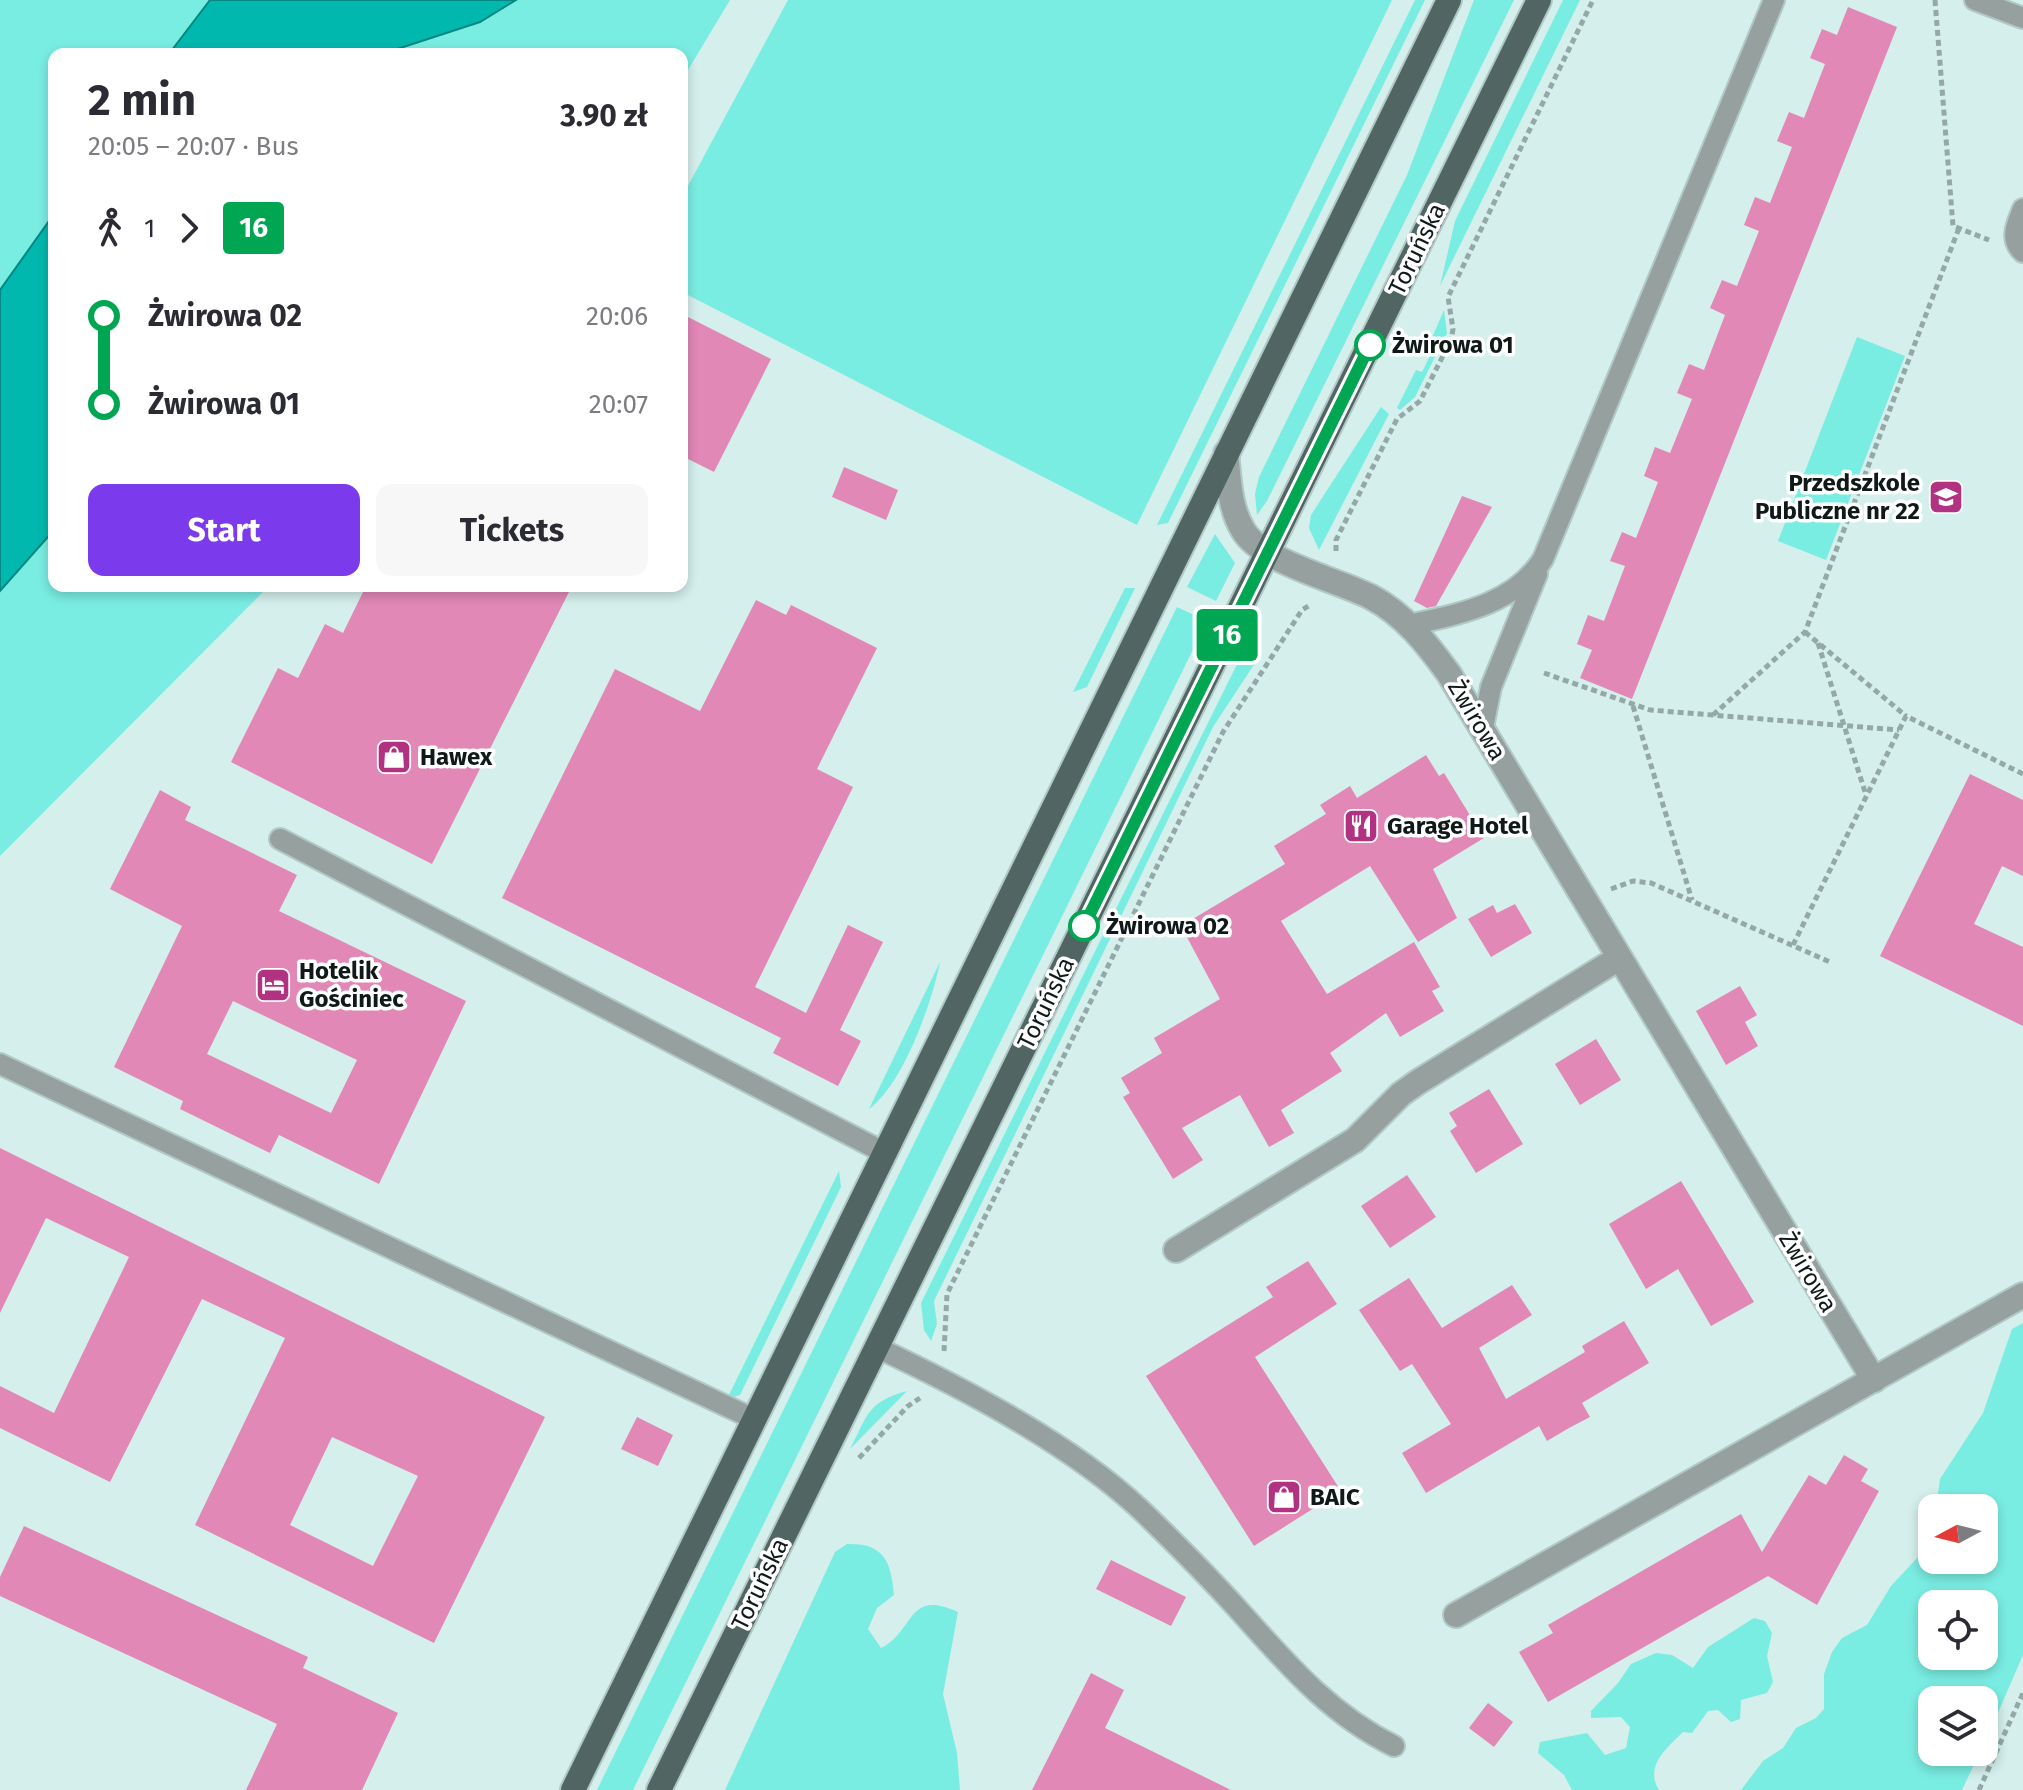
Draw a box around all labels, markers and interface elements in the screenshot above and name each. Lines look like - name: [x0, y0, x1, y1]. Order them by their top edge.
- text: 2 min: [88, 74, 196, 127]
- text: 3.90 zł: [560, 98, 648, 134]
- text: 20:05 – 20:07 · Bus: [88, 131, 299, 162]
- street label: Toruńska: [1383, 199, 1451, 299]
- icon: walk: [88, 206, 132, 250]
- icon: forward: [167, 206, 211, 250]
- text: 16: [239, 211, 268, 244]
- text: 1: [144, 213, 155, 244]
- text: Żwirowa 02: [148, 298, 302, 334]
- text: 20:06: [586, 301, 648, 332]
- marker: Żwirowa 01: [1355, 330, 1385, 360]
- place label: Żwirowa 01: [1392, 330, 1514, 359]
- text: Żwirowa 01: [148, 386, 300, 422]
- text: 20:07: [589, 389, 648, 420]
- place label: Przedszkole Publiczne nr 22: [1755, 469, 1920, 525]
- school or university icon: Przedszkole Publiczne nr 22: [1927, 478, 1965, 516]
- button: Start: [88, 484, 360, 576]
- button: Tickets: [376, 484, 648, 576]
- line badge: 16: [1191, 609, 1263, 661]
- text: 16: [1213, 618, 1241, 651]
- street label: Żwirowa: [1442, 675, 1512, 765]
- shop icon: Hawex: [375, 738, 413, 776]
- place label: Hawex: [420, 743, 493, 771]
- restaurant icon: Garage Hotel: [1342, 807, 1380, 845]
- place label: Garage Hotel: [1387, 812, 1529, 840]
- marker: Żwirowa 02: [1069, 911, 1099, 941]
- place label: Żwirowa 02: [1106, 911, 1229, 940]
- street label: Toruńska: [1012, 953, 1080, 1053]
- place label: Hotelik Gościniec: [299, 957, 404, 1013]
- hotel icon: Hotelik Gościniec: [254, 966, 292, 1004]
- street label: Żwirowa: [1773, 1227, 1843, 1317]
- shop icon: BAIC: [1265, 1478, 1303, 1516]
- place label: BAIC: [1310, 1483, 1360, 1511]
- north arrow: [1918, 1494, 1998, 1574]
- map controls: [1918, 1494, 1998, 1766]
- street label: Toruńska: [726, 1534, 794, 1634]
- button: locate: [1918, 1590, 1998, 1670]
- button: layers: [1918, 1686, 1998, 1766]

